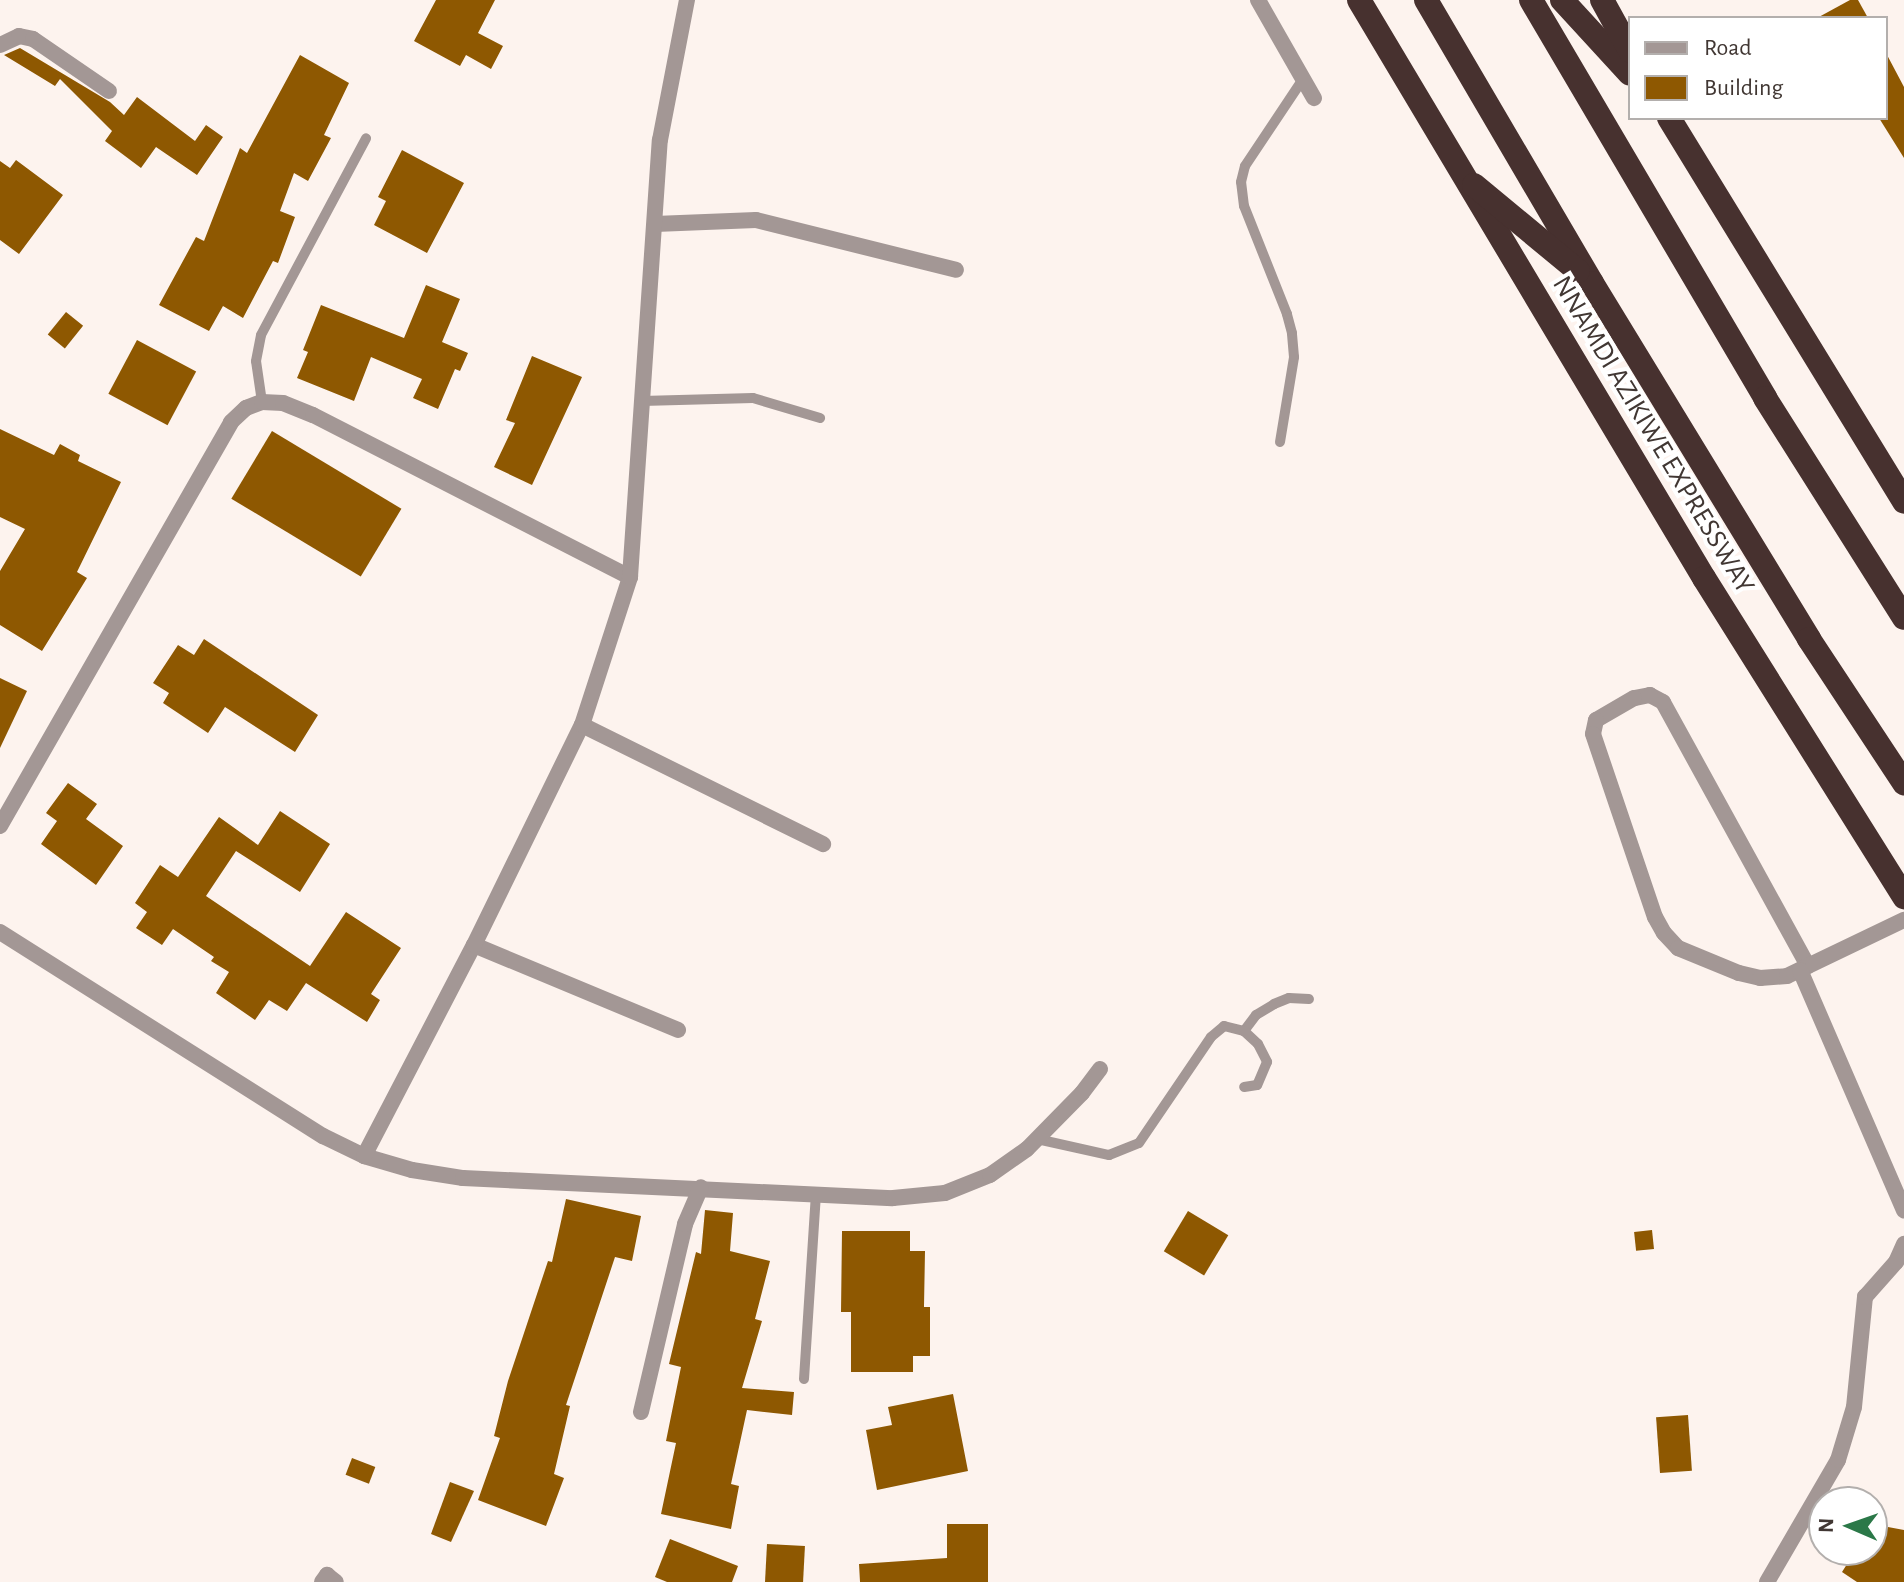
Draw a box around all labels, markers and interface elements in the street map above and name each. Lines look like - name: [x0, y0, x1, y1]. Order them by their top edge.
- legend: [1628, 16, 1888, 120]
- text: Road: [1704, 36, 1752, 60]
- text: Building: [1704, 76, 1783, 100]
- street label: NNAMDI AZIKIWE EXPRESSWAY: [1545, 270, 1761, 600]
- north arrow: [1808, 1486, 1888, 1566]
- text: N: [1815, 1517, 1837, 1533]

